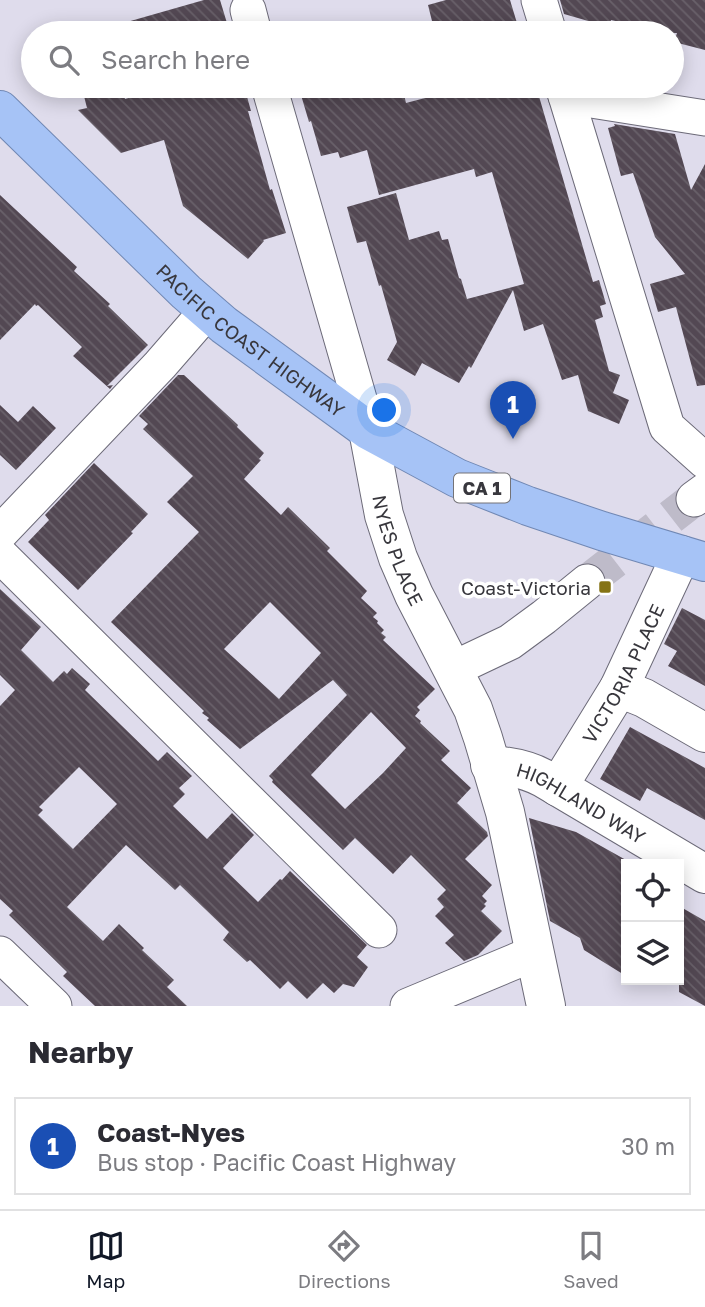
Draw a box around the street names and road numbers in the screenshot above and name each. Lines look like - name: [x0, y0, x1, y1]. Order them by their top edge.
- street label: PACIFIC COAST HIGHWAY: [152, 259, 350, 421]
- road number: CA 1: [454, 474, 510, 502]
- street label: NYES PLACE: [369, 493, 429, 609]
- street label: VICTORIA PLACE: [577, 600, 668, 747]
- street label: HIGHLAND WAY: [514, 757, 650, 848]

